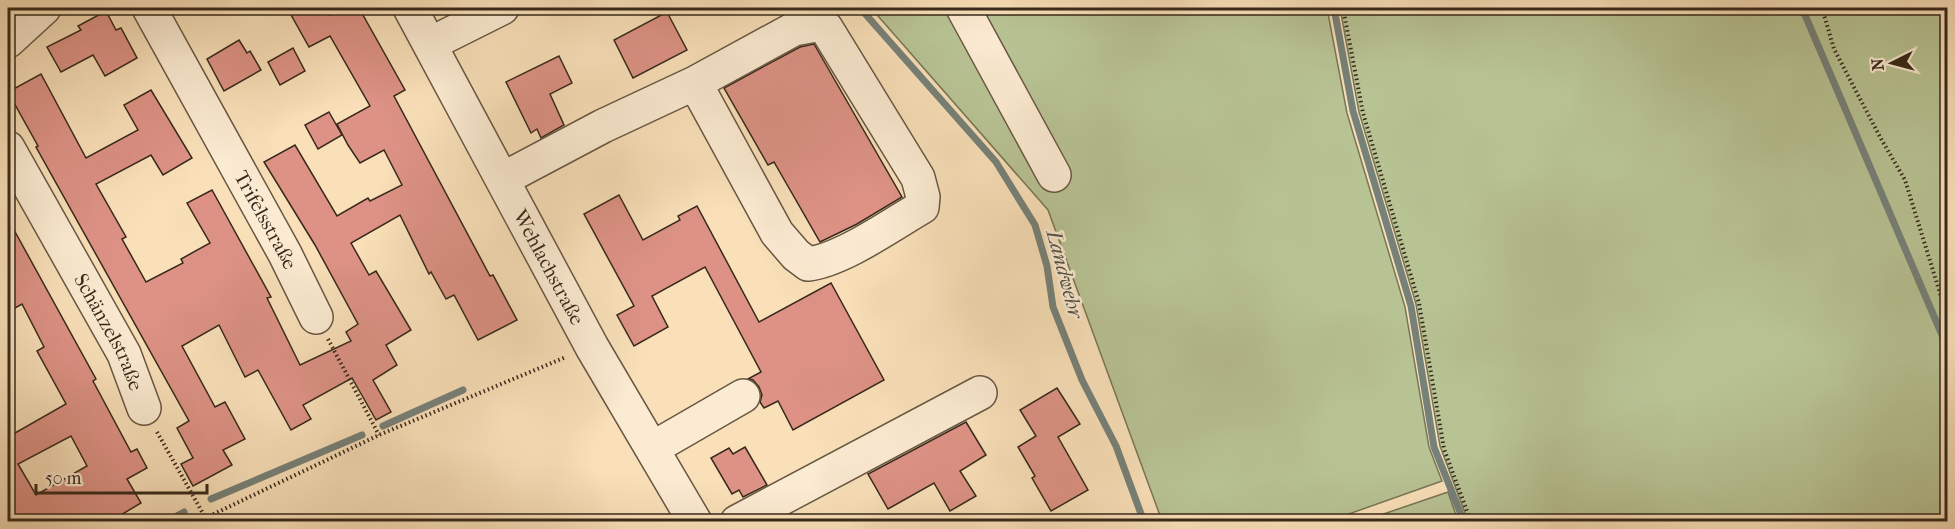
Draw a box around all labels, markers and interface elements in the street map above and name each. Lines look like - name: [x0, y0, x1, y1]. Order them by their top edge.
- north arrow: [1862, 33, 1922, 93]
- text: N: [1867, 57, 1888, 72]
- street label: Trifelsstraße: [230, 167, 302, 273]
- street label: Wehlachstraße: [508, 205, 589, 329]
- water label: Landwehr: [1041, 225, 1089, 322]
- street label: Schänzelstraße: [69, 269, 148, 394]
- scale bar: [36, 457, 207, 495]
- text: 50 m: [45, 468, 82, 489]

